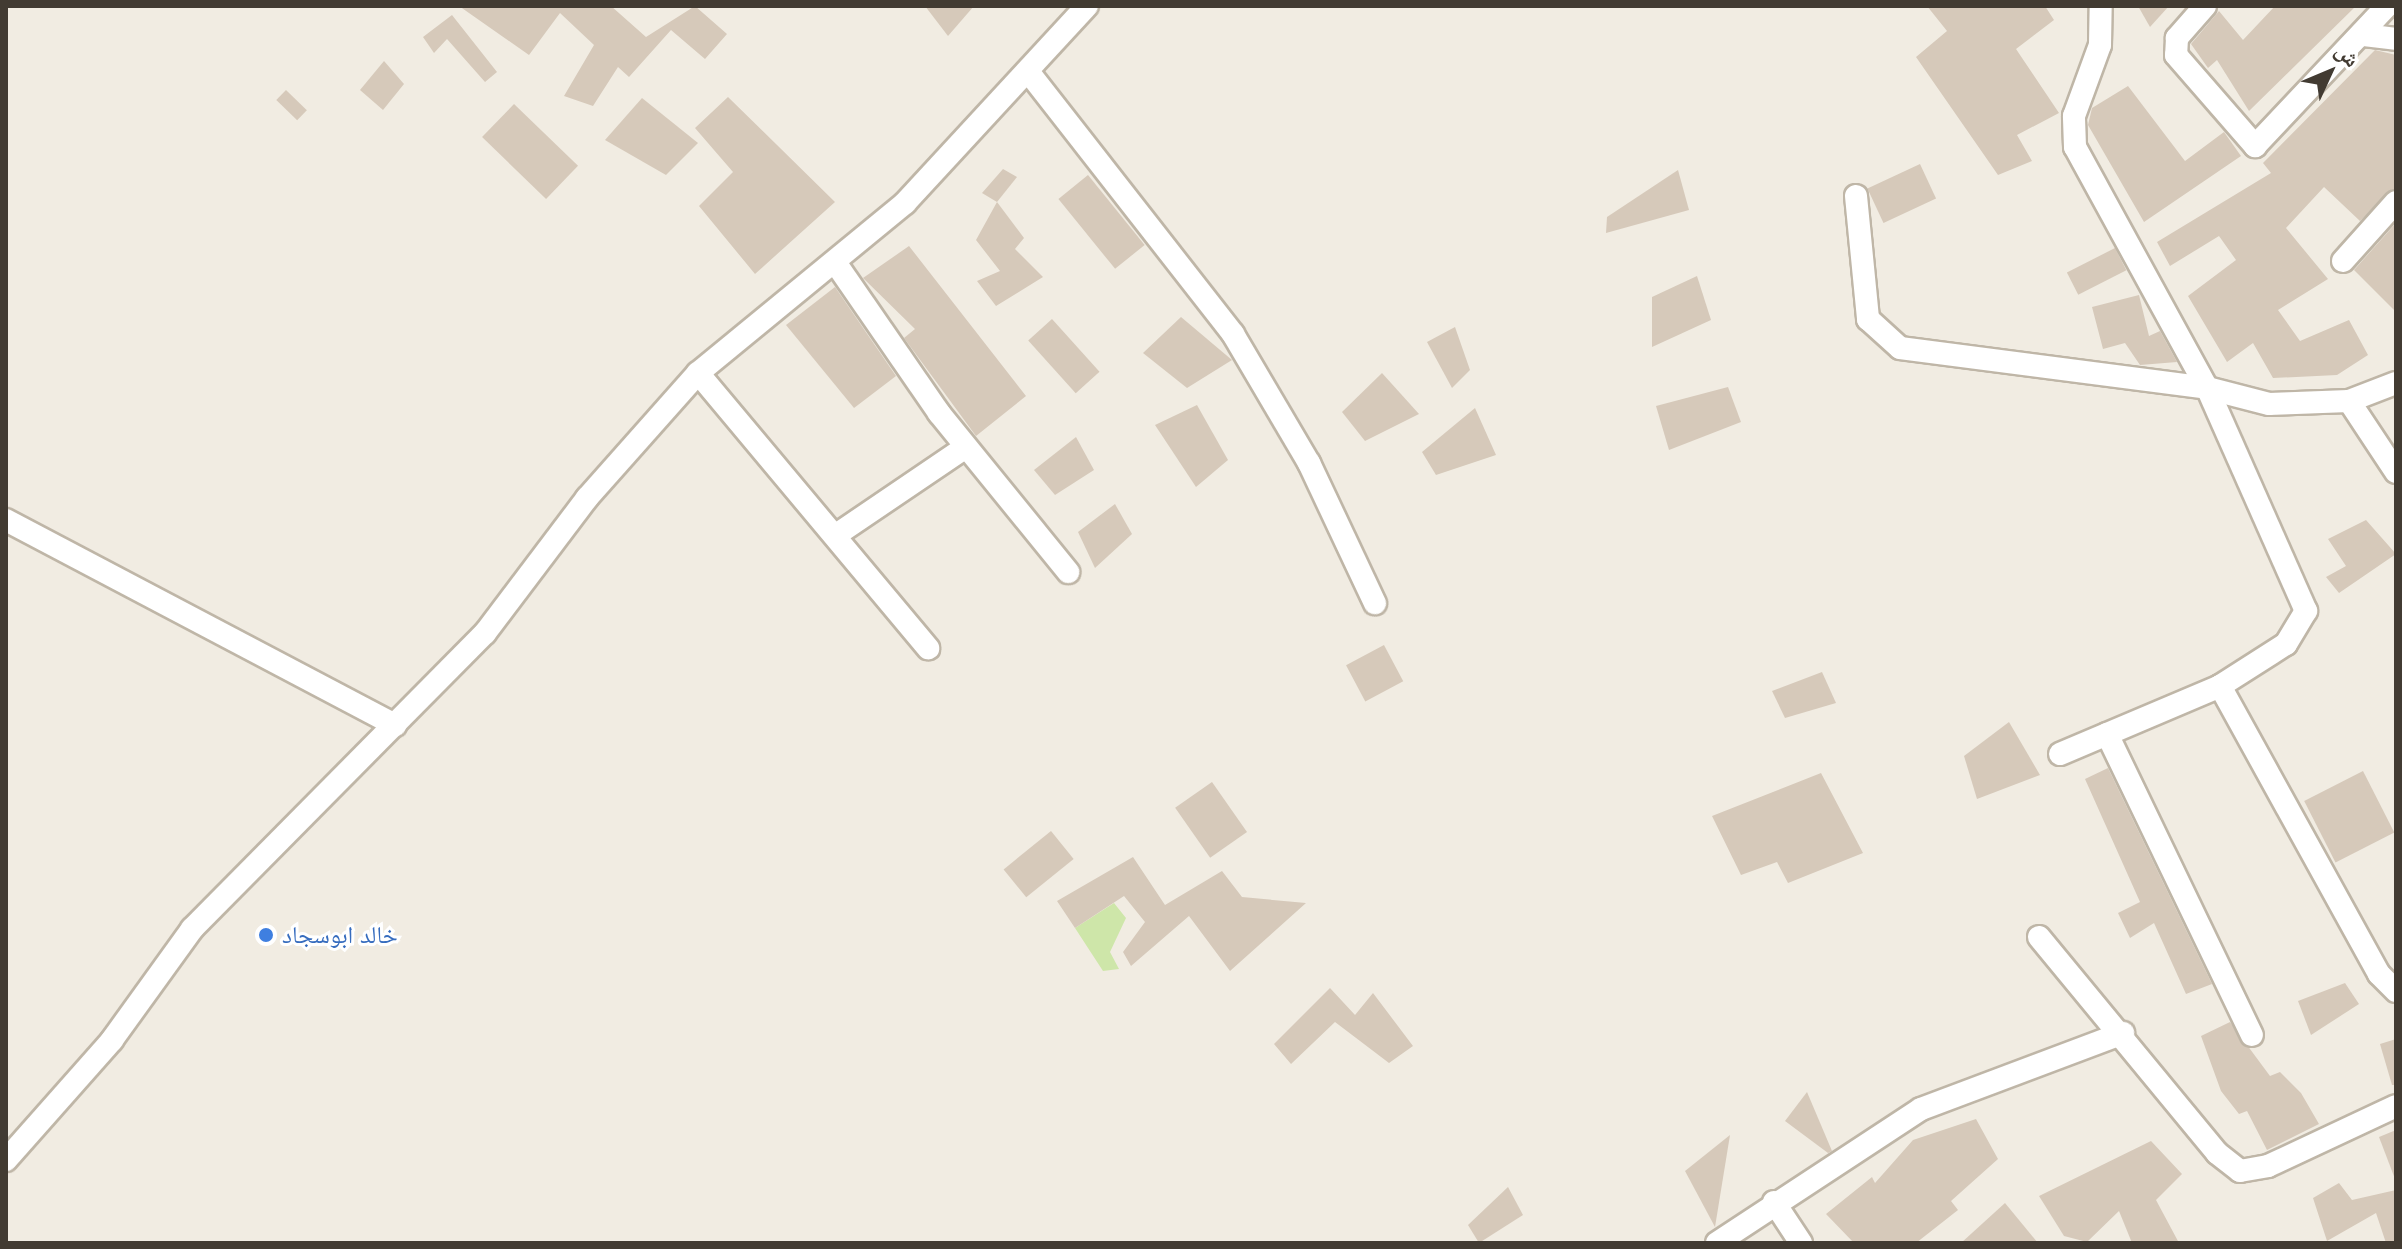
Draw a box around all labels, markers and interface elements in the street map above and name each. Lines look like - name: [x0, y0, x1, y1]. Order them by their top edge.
- north arrow: [2290, 32, 2370, 112]
- text: ش: [2331, 38, 2365, 72]
- place label: خالد ابوسجاد: [282, 921, 398, 949]
- marker: خالد ابوسجاد: [257, 926, 275, 944]

